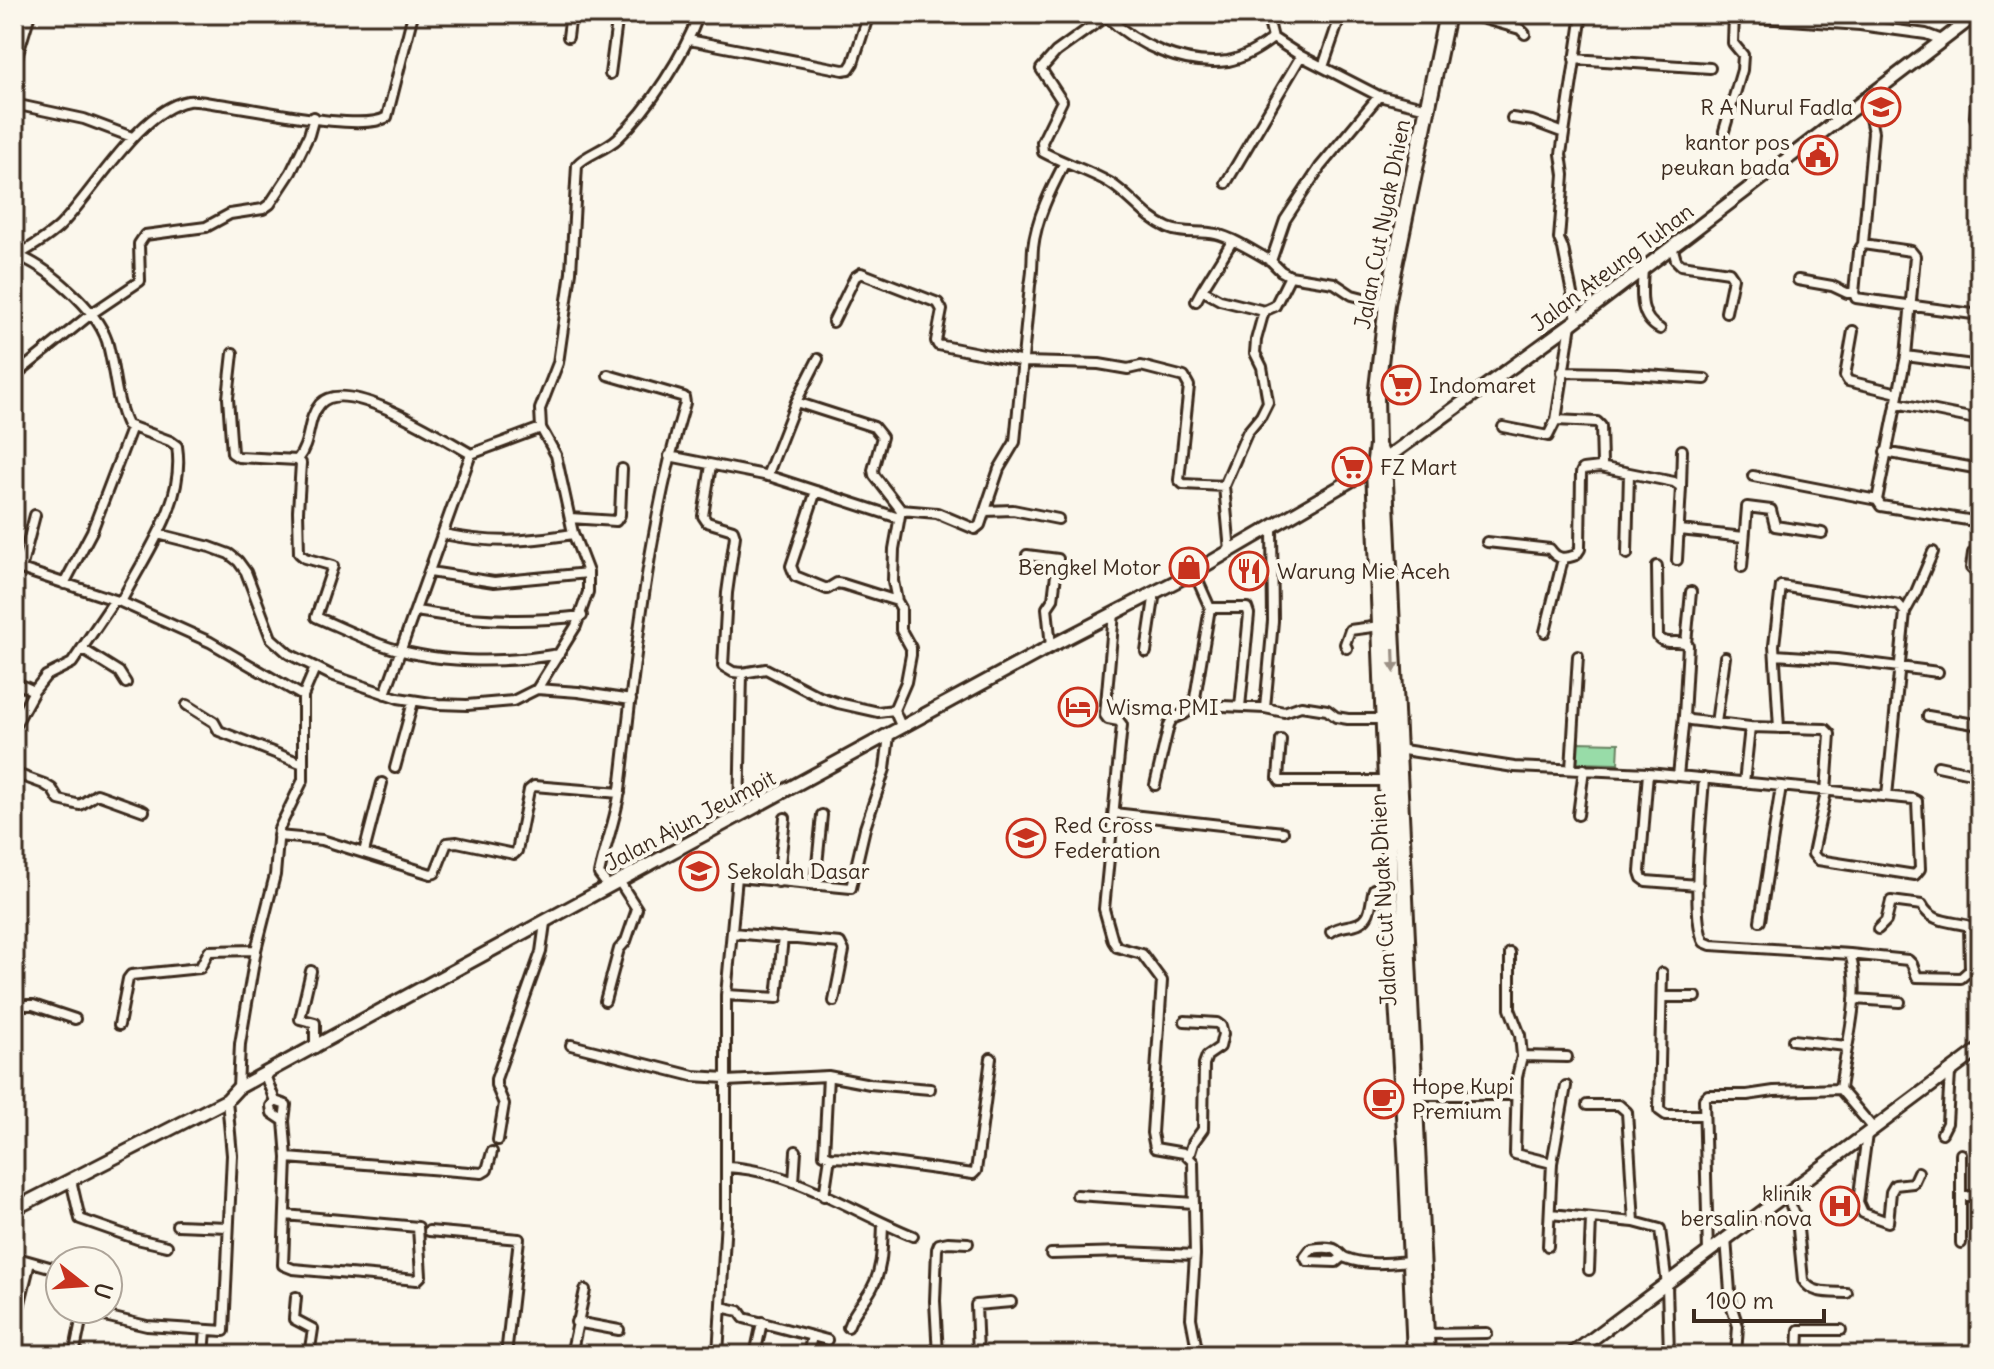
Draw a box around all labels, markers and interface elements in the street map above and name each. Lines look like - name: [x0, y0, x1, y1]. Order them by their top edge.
- school or university icon: R A Nurul Fadla: [1860, 86, 1902, 128]
- place label: R A Nurul Fadla: [1700, 93, 1853, 121]
- street label: Jalan Cut Nyak Dhien: [1348, 117, 1416, 331]
- place label: kantor pos peukan bada: [1661, 128, 1790, 181]
- public building icon: kantor pos peukan bada: [1797, 134, 1839, 176]
- street label: Jalan Ateung Tuhan: [1525, 197, 1699, 337]
- supermarket icon: Indomaret: [1380, 364, 1422, 406]
- place label: Indomaret: [1429, 371, 1536, 399]
- supermarket icon: FZ Mart: [1331, 446, 1373, 488]
- place label: FZ Mart: [1380, 453, 1457, 481]
- shop icon: Bengkel Motor: [1168, 546, 1210, 588]
- restaurant icon: Warung Mie Aceh: [1228, 550, 1270, 592]
- place label: Bengkel Motor: [1018, 553, 1161, 581]
- place label: Warung Mie Aceh: [1277, 557, 1450, 585]
- one-way arrow: [1388, 649, 1401, 674]
- hotel icon: Wisma PMI: [1057, 686, 1099, 728]
- place label: Wisma PMI: [1106, 693, 1219, 721]
- street label: Jalan Ajun Jeumpit: [600, 763, 780, 877]
- street label: Jalan Cut Nyak Dhien: [1363, 793, 1403, 1007]
- place label: Red Cross Federation: [1054, 811, 1161, 864]
- school or university icon: Red Cross Federation: [1005, 817, 1047, 859]
- school or university icon: Sekolah Dasar: [678, 850, 720, 892]
- place label: Sekolah Dasar: [727, 857, 870, 885]
- place label: Hope Kupi Premium: [1412, 1072, 1513, 1125]
- cafe icon: Hope Kupi Premium: [1363, 1078, 1405, 1120]
- place label: klinik bersalin nova: [1680, 1179, 1812, 1232]
- hospital icon: klinik bersalin nova: [1819, 1185, 1861, 1227]
- north arrow: [44, 1245, 124, 1325]
- scale bar: [1694, 1273, 1824, 1323]
- text: U: [88, 1280, 119, 1302]
- text: 100 m: [1706, 1285, 1774, 1315]

